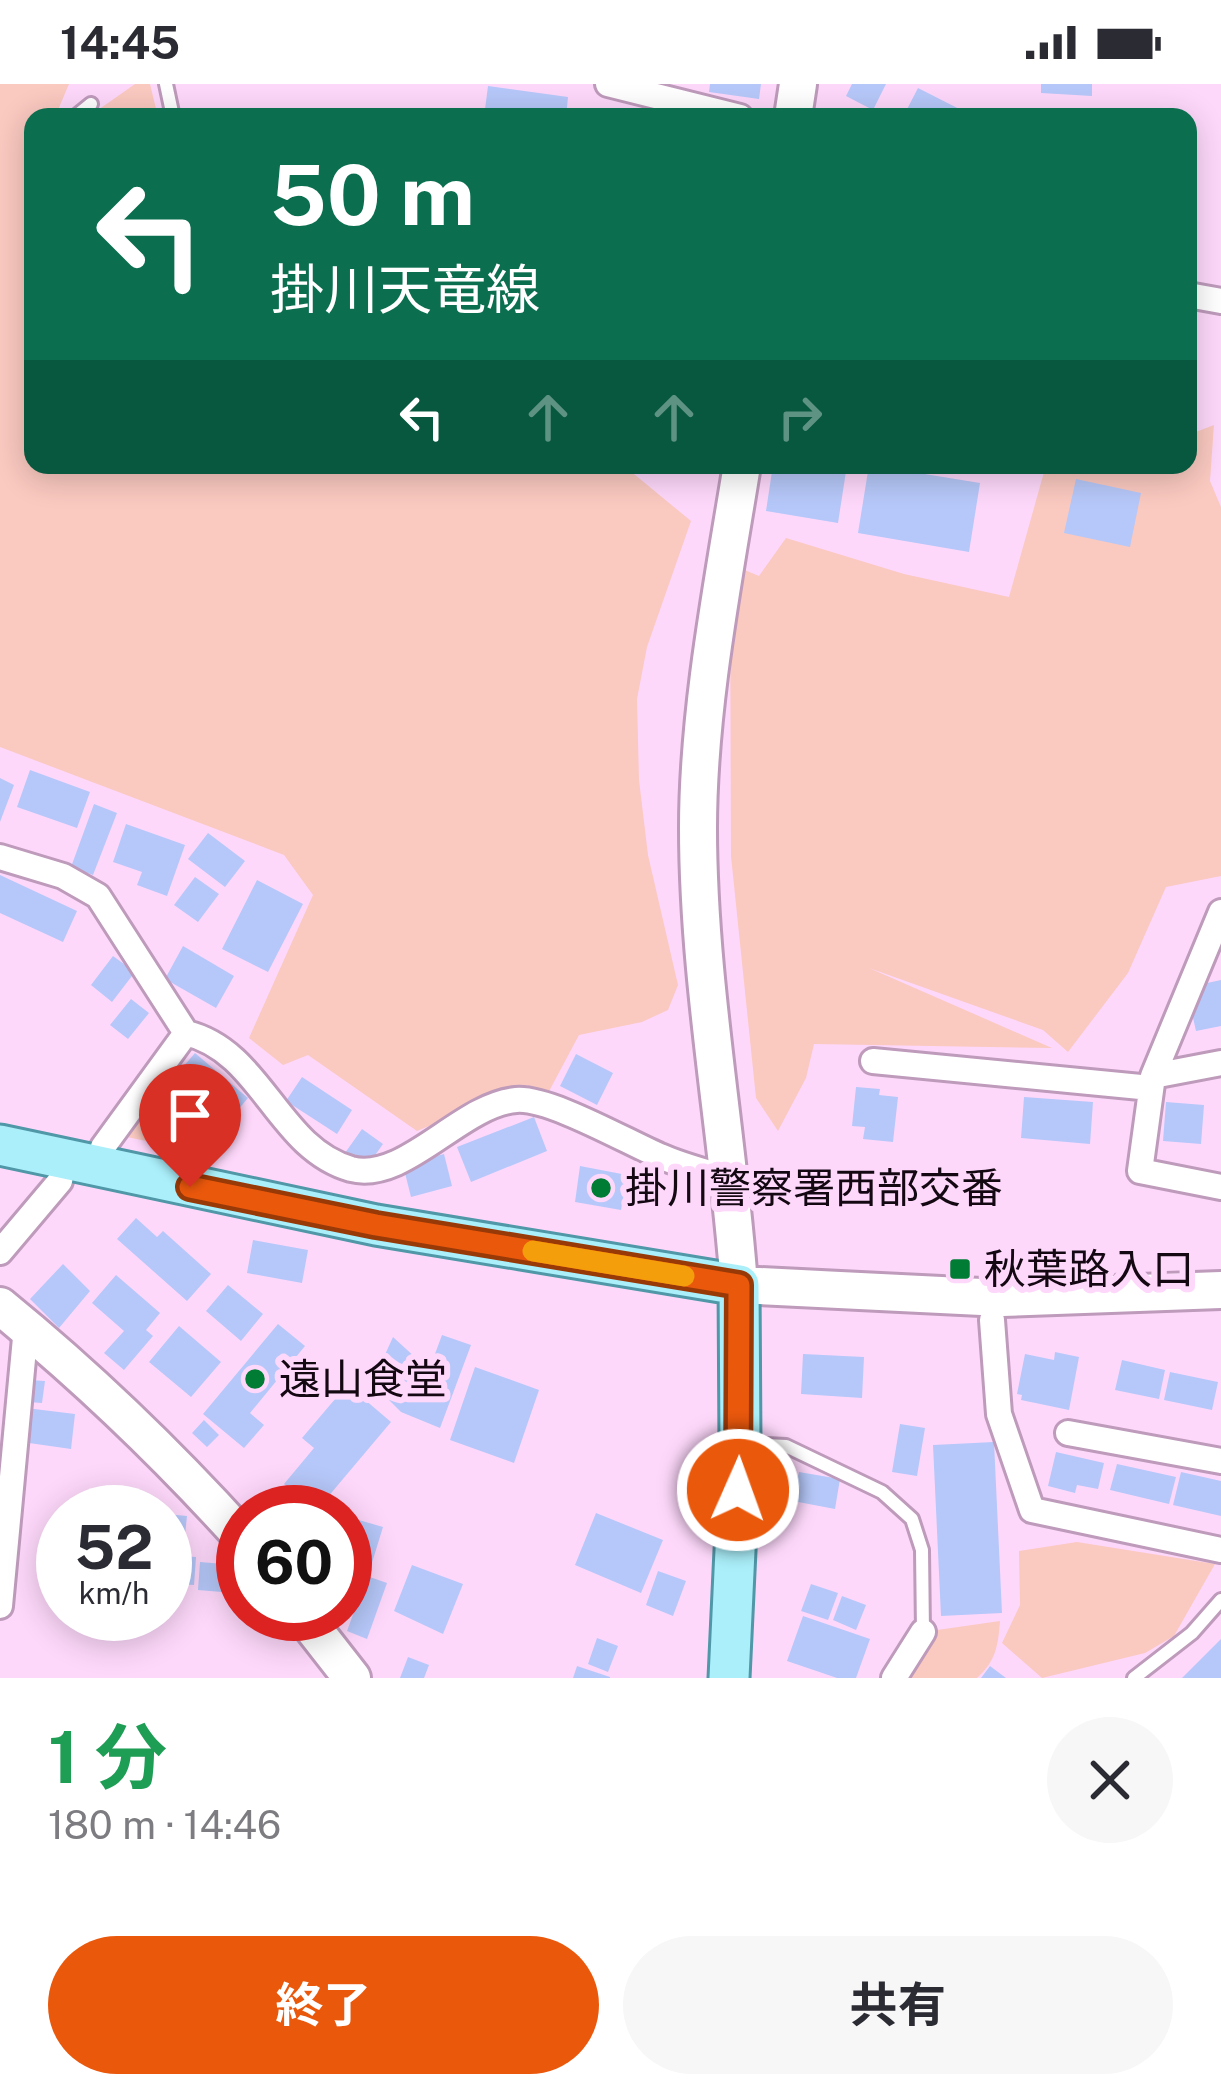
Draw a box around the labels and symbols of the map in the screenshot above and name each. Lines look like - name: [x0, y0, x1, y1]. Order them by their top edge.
- pin: [139, 1064, 241, 1187]
- place label: 掛川警察署西部交番: [625, 1163, 1003, 1212]
- marker: 掛川警察署西部交番: [588, 1175, 614, 1201]
- place label: 秋葉路入口: [984, 1244, 1194, 1293]
- marker: 秋葉路入口: [947, 1256, 973, 1282]
- place label: 遠山食堂: [279, 1354, 447, 1403]
- marker: 遠山食堂: [242, 1366, 268, 1392]
- position arrow: [675, 1427, 801, 1553]
- speed limit sign: 60: [216, 1485, 372, 1641]

